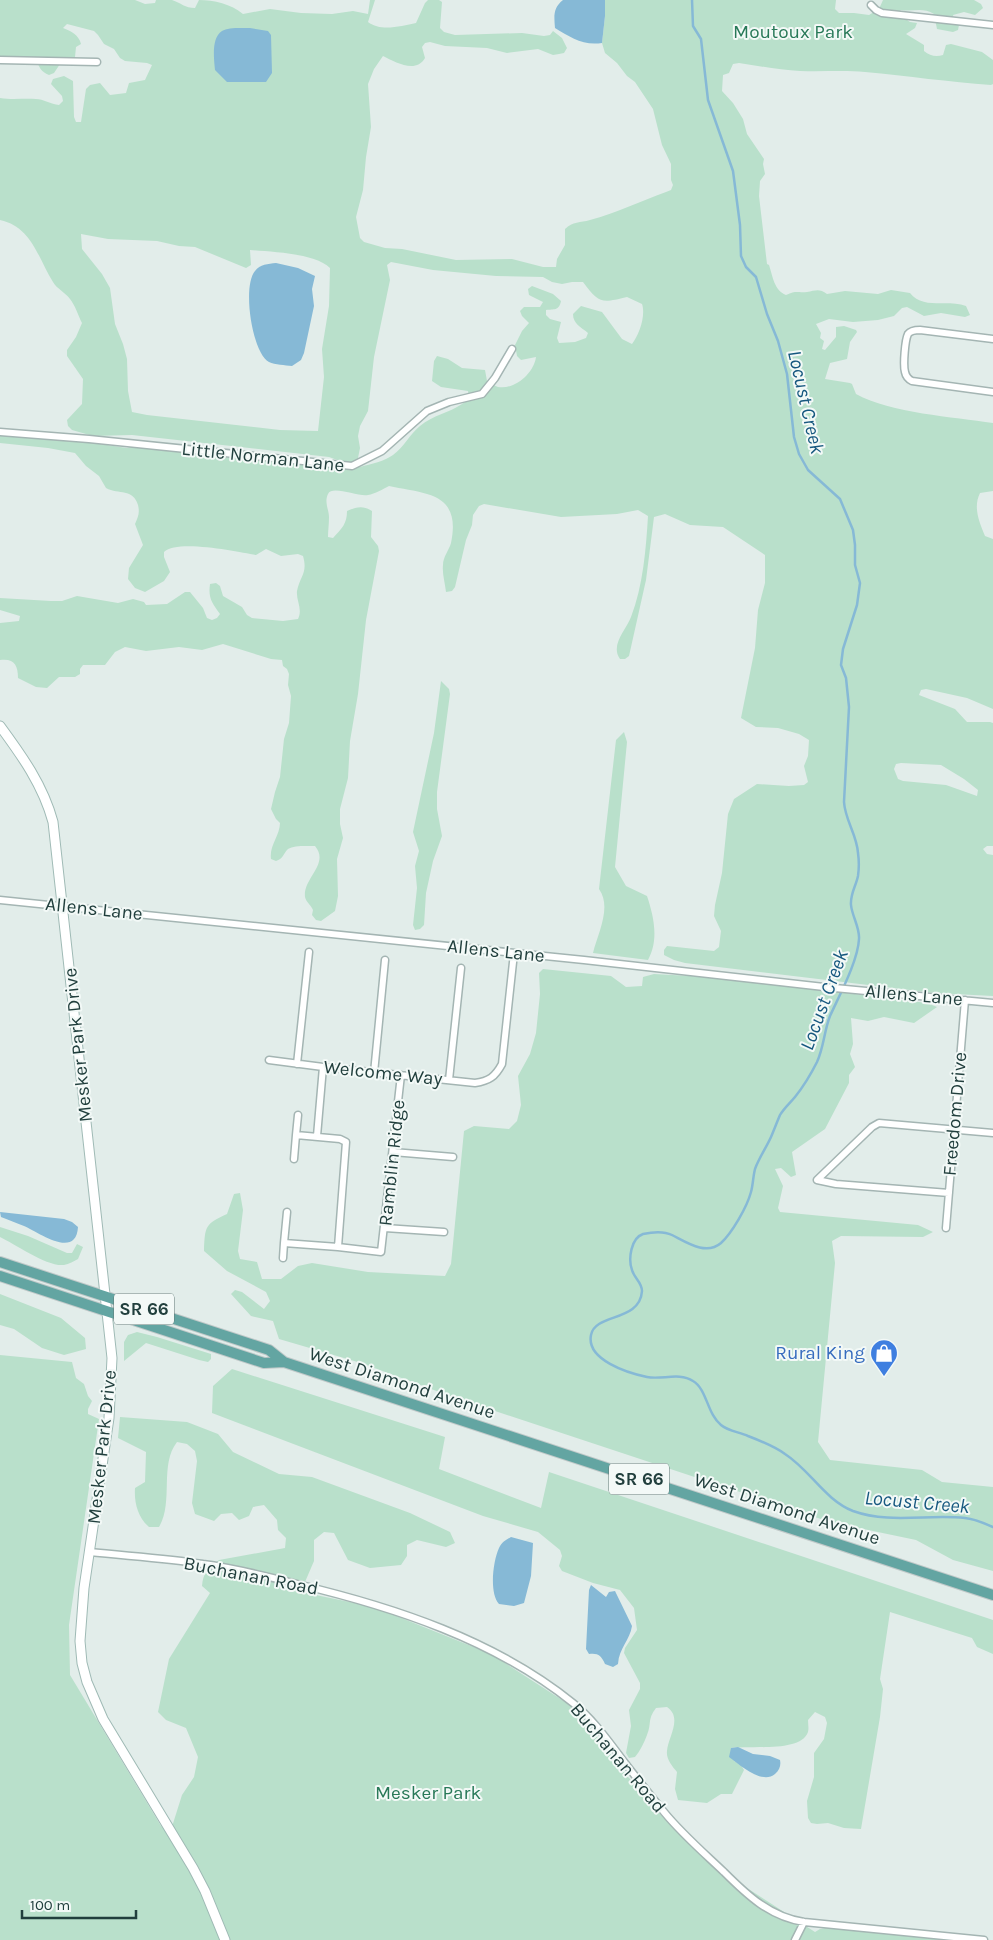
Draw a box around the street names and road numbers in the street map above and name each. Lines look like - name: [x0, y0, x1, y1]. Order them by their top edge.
- street label: Little Norman Lane: [181, 438, 345, 476]
- street label: Allens Lane: [44, 893, 144, 925]
- street label: Allens Lane: [446, 935, 546, 967]
- street label: Mesker Park Drive: [59, 967, 97, 1123]
- street label: Allens Lane: [864, 980, 964, 1010]
- street label: Freedom Drive: [939, 1051, 971, 1177]
- street label: Welcome Way: [322, 1056, 444, 1090]
- street label: Ramblin Ridge: [374, 1099, 410, 1227]
- road number: SR 66: [114, 1294, 174, 1325]
- street label: West Diamond Avenue: [306, 1343, 498, 1423]
- street label: Mesker Park Drive: [83, 1369, 121, 1525]
- road number: SR 66: [609, 1464, 669, 1495]
- street label: West Diamond Avenue: [691, 1469, 883, 1549]
- street label: Buchanan Road: [182, 1552, 320, 1600]
- street label: Buchanan Road: [566, 1699, 670, 1817]

